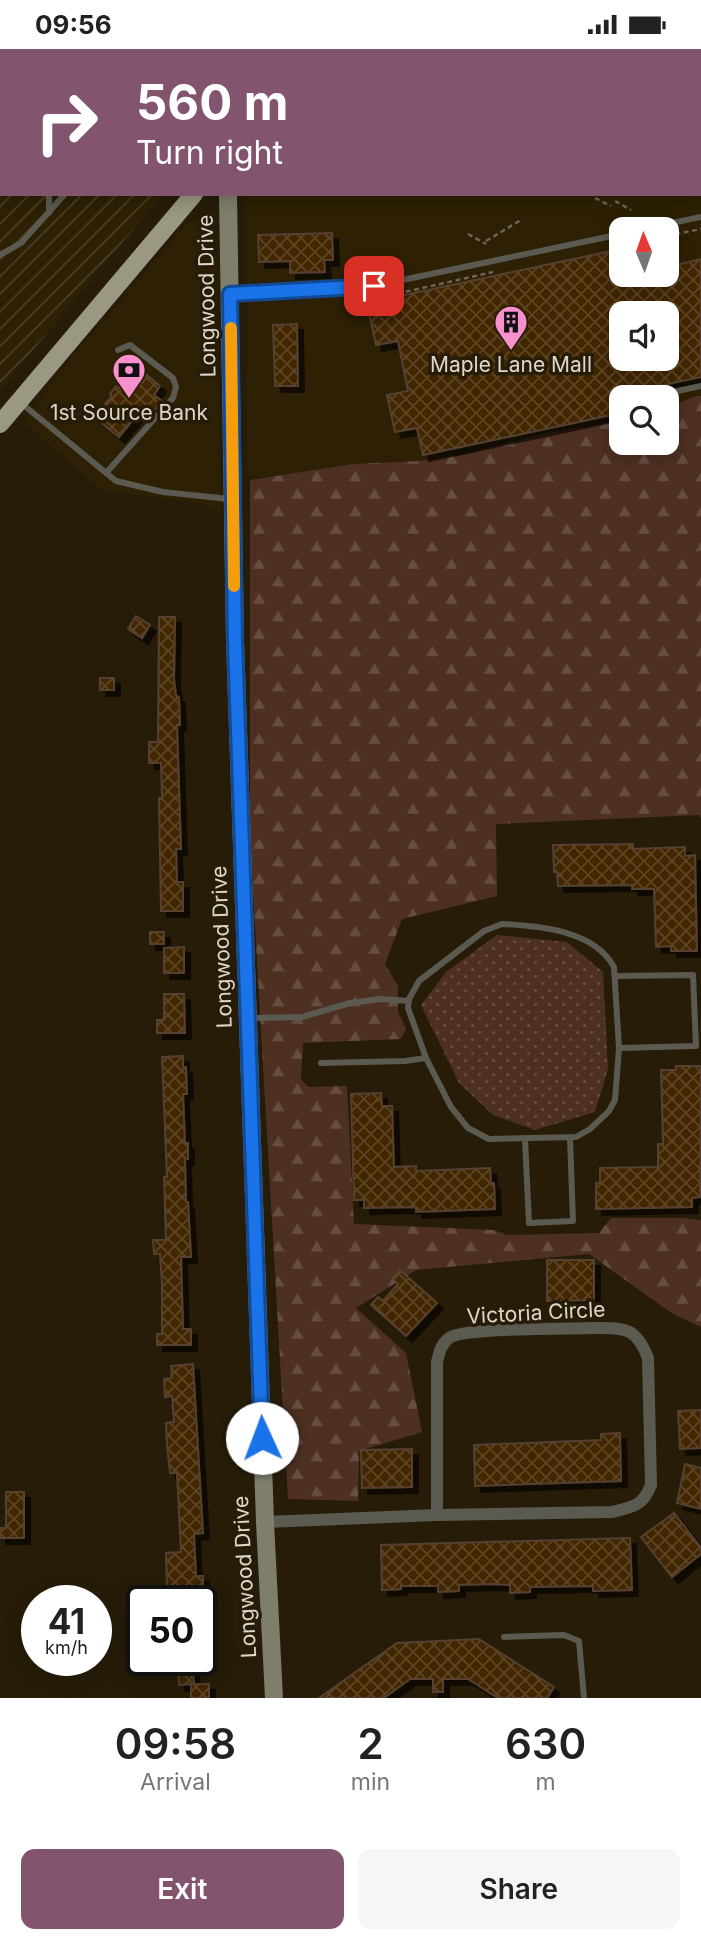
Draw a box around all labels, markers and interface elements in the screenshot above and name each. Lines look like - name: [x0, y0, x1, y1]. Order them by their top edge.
- text: 09:56: [35, 9, 112, 40]
- text: 560 m: [136, 73, 289, 132]
- icon: right: [21, 77, 112, 168]
- text: Turn right: [136, 133, 283, 172]
- street label: Longwood Drive: [193, 214, 220, 378]
- north arrow: [609, 217, 679, 287]
- map controls: [609, 217, 679, 455]
- pin: [344, 256, 404, 316]
- icon: arrive: [355, 267, 393, 305]
- button: sound: [609, 301, 679, 371]
- building icon: Maple Lane Mall: [492, 303, 530, 352]
- bank icon: 1st Source Bank: [110, 351, 148, 400]
- place label: Maple Lane Mall: [430, 352, 592, 377]
- button: search: [609, 385, 679, 455]
- place label: 1st Source Bank: [50, 400, 208, 425]
- street label: Longwood Drive: [206, 865, 237, 1029]
- street label: Victoria Circle: [466, 1296, 606, 1329]
- position arrow: [225, 1401, 299, 1475]
- street label: Longwood Drive: [228, 1495, 261, 1659]
- speed limit sign: 50: [126, 1585, 217, 1676]
- text: 41: [48, 1600, 85, 1642]
- text: km/h: [45, 1637, 88, 1658]
- text: 09:58: [115, 1718, 236, 1769]
- text: 2: [357, 1718, 384, 1769]
- text: 630: [505, 1718, 586, 1769]
- text: Arrival: [140, 1768, 211, 1796]
- text: min: [351, 1768, 390, 1796]
- text: m: [535, 1768, 556, 1796]
- button: Exit: [21, 1849, 344, 1929]
- button: Share: [358, 1849, 680, 1929]

